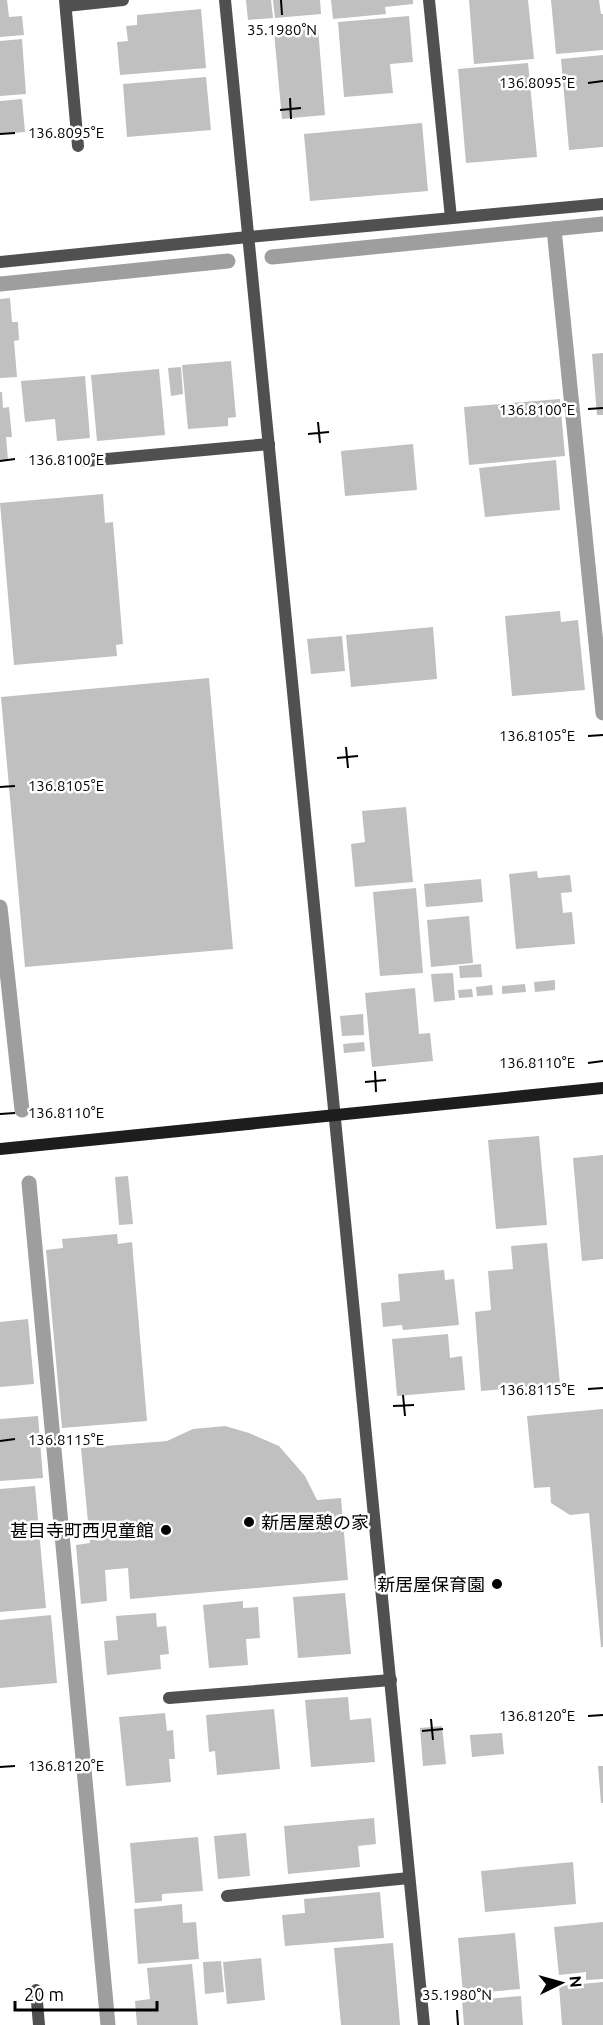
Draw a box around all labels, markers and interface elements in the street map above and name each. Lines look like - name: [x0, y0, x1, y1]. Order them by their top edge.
- text: 35.1980°N: [247, 21, 317, 38]
- text: 136.8095°E: [499, 74, 575, 91]
- text: 136.8095°E: [28, 124, 104, 141]
- text: 136.8100°E: [499, 401, 575, 418]
- text: 136.8100°E: [28, 451, 104, 468]
- text: 136.8105°E: [499, 727, 575, 744]
- text: 136.8105°E: [28, 777, 104, 794]
- text: 136.8110°E: [499, 1054, 575, 1071]
- text: 136.8110°E: [28, 1104, 104, 1121]
- text: 136.8115°E: [499, 1381, 575, 1398]
- text: 136.8115°E: [28, 1431, 104, 1448]
- place label: 新居屋憩の家: [261, 1512, 369, 1532]
- marker: 新居屋憩の家: [242, 1515, 256, 1529]
- place label: 甚目寺町西児童館: [10, 1520, 154, 1540]
- marker: 甚目寺町西児童館: [159, 1523, 173, 1537]
- place label: 新居屋保育園: [377, 1574, 485, 1594]
- marker: 新居屋保育園: [490, 1577, 504, 1591]
- text: 136.8120°E: [499, 1707, 575, 1724]
- text: 136.8120°E: [28, 1757, 104, 1774]
- north arrow: [531, 1953, 591, 2013]
- scale bar: [15, 1974, 158, 2012]
- text: N: [566, 1975, 585, 1988]
- text: 20 m: [24, 1984, 64, 2004]
- text: 35.1980°N: [422, 1986, 492, 2003]

